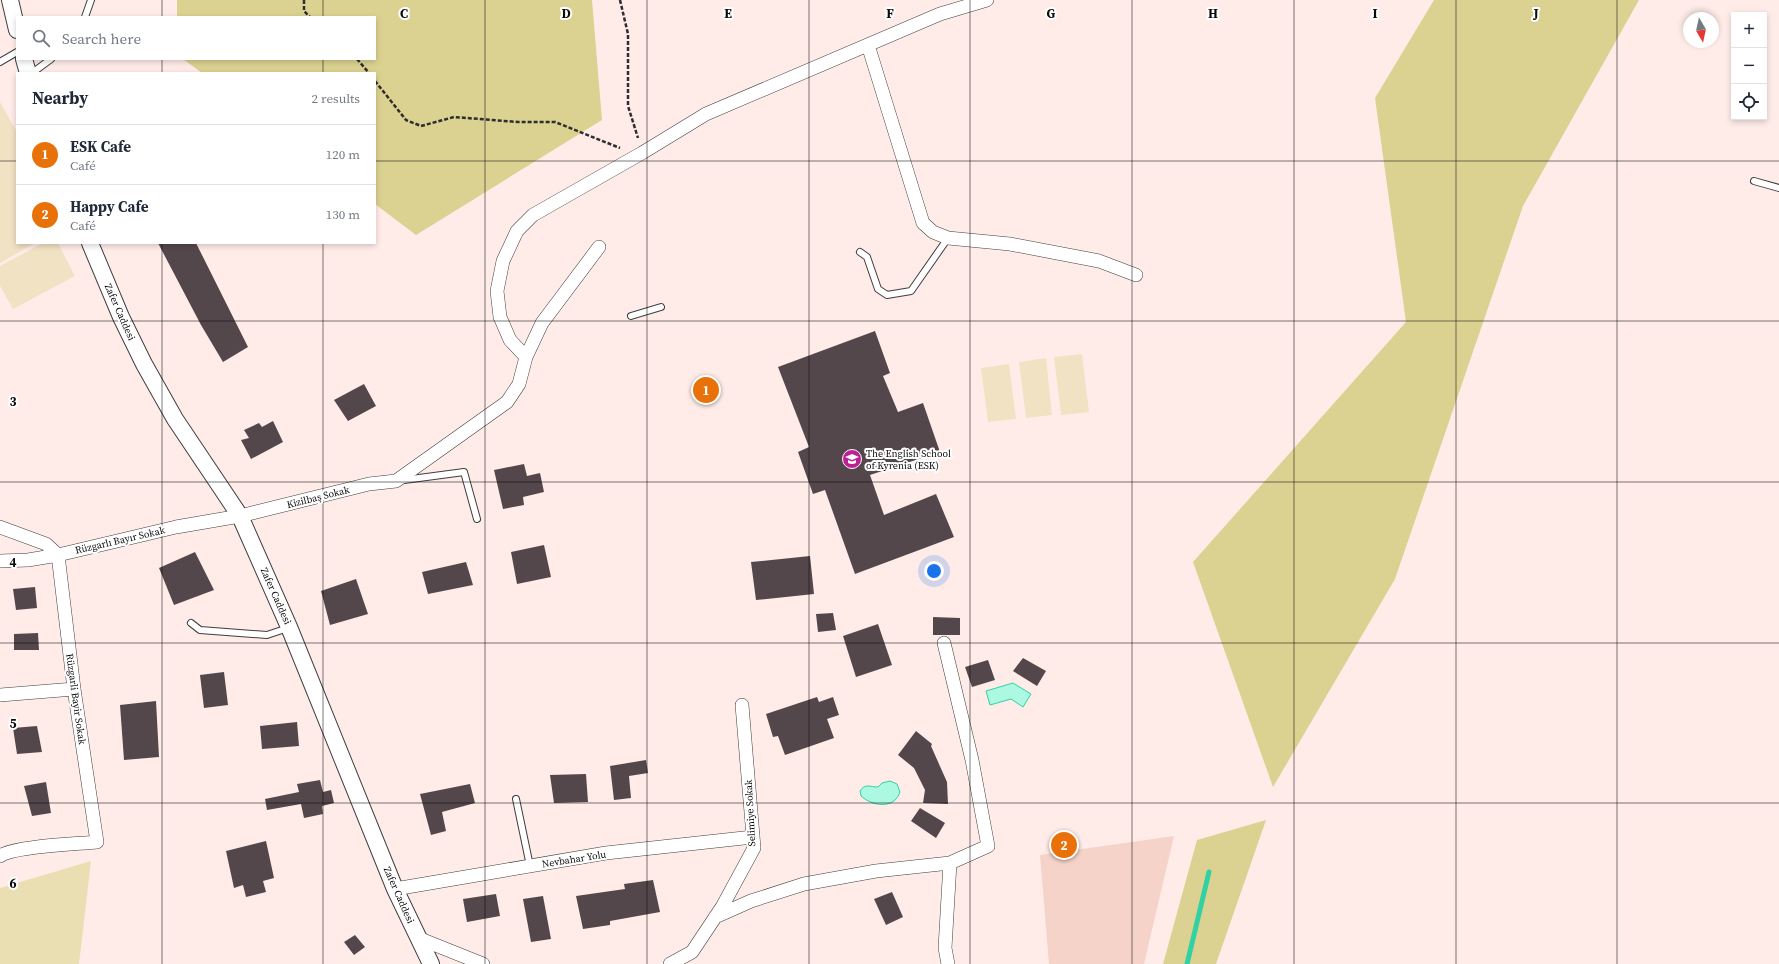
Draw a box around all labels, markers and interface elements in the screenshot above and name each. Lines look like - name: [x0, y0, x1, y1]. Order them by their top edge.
- text: C: [400, 5, 408, 22]
- text: D: [561, 5, 571, 22]
- text: E: [724, 5, 732, 22]
- text: F: [886, 5, 894, 22]
- text: G: [1047, 5, 1056, 22]
- text: H: [1208, 5, 1218, 22]
- text: I: [1372, 5, 1378, 22]
- text: J: [1532, 5, 1539, 22]
- north arrow: [1683, 12, 1719, 48]
- map controls: [1731, 12, 1767, 120]
- button: +: [1731, 12, 1767, 48]
- search box: [16, 16, 376, 60]
- icon: search: [30, 27, 52, 49]
- text: Search here: [62, 28, 141, 49]
- button: −: [1731, 48, 1767, 84]
- button: locate: [1731, 84, 1767, 120]
- text: Nearby: [32, 86, 88, 110]
- text: 2 results: [312, 90, 360, 107]
- text: ESK Cafe: [70, 136, 131, 157]
- text: 1: [41, 146, 49, 163]
- text: 120 m: [326, 146, 360, 163]
- text: Café: [70, 157, 96, 174]
- text: Happy Cafe: [70, 196, 148, 217]
- text: 2: [41, 206, 49, 223]
- text: 130 m: [326, 206, 360, 223]
- text: Café: [70, 217, 96, 234]
- street label: Zafer Caddesi: [102, 282, 138, 342]
- pin: 1: [693, 375, 719, 405]
- text: 3: [9, 393, 17, 410]
- place label: The English School of Kyrenia (ESK): [866, 447, 951, 472]
- school or university icon: The English School of Kyrenia (ESK): [841, 448, 863, 470]
- street label: Kizilbaş Sokak: [285, 483, 351, 511]
- street label: Rüzgarlı Bayır Sokak: [74, 523, 167, 557]
- text: 4: [9, 554, 17, 571]
- your location: [924, 561, 944, 581]
- street label: Zafer Caddesi: [258, 566, 294, 626]
- street label: Rüzgarli Bayir Sokak: [63, 653, 89, 746]
- text: 5: [9, 715, 17, 732]
- street label: Selimiye Sokak: [742, 779, 758, 847]
- pin: 2: [1051, 830, 1077, 860]
- street label: Nevbahar Yolu: [541, 847, 607, 870]
- street label: Zafer Caddesi: [381, 865, 417, 925]
- text: 6: [9, 875, 17, 892]

